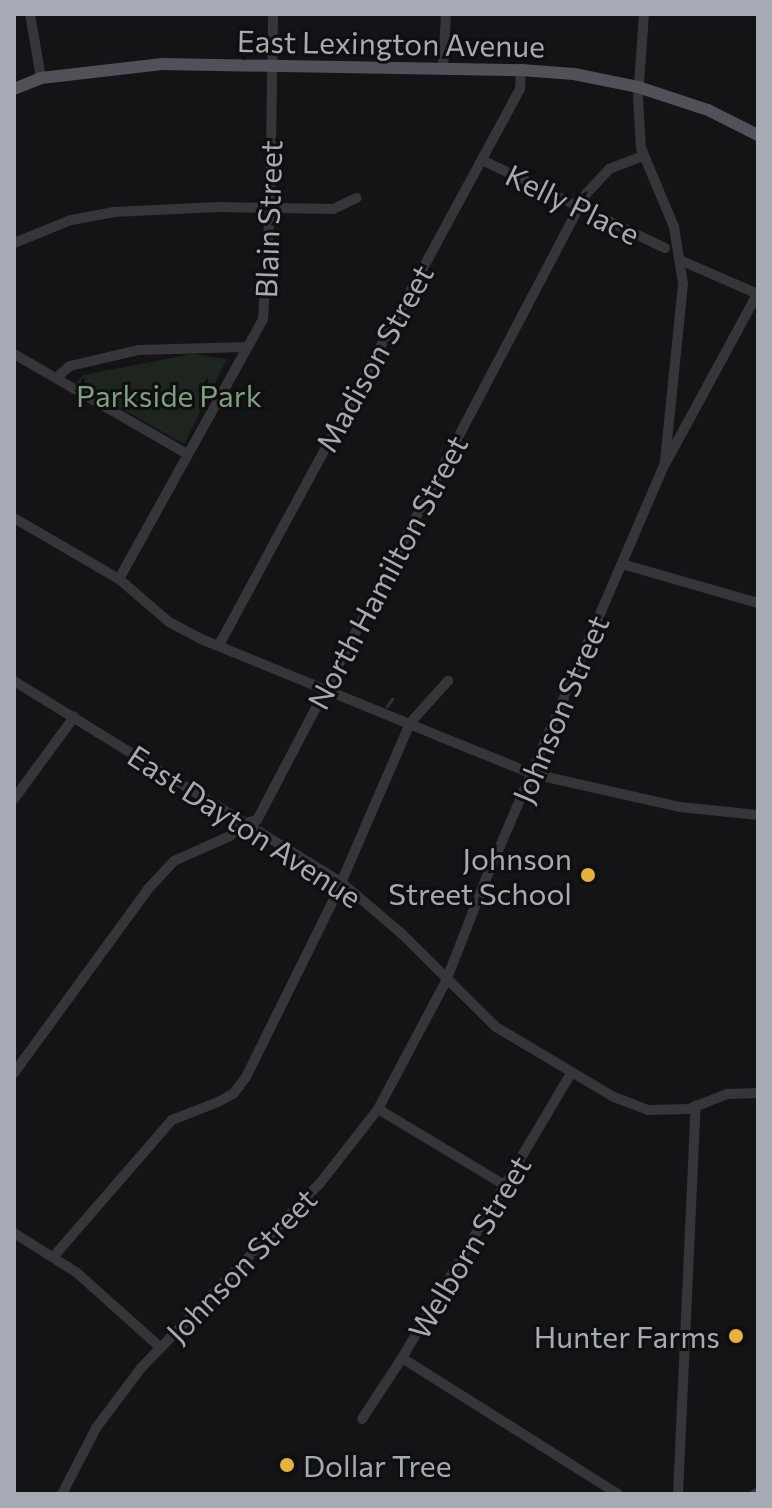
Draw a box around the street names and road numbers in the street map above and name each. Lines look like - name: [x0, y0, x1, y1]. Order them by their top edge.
- street label: East Lexington Avenue: [237, 22, 545, 64]
- street label: Blain Street: [247, 139, 289, 299]
- street label: Kelly Place: [500, 156, 646, 252]
- street label: Madison Street: [308, 258, 440, 458]
- street label: North Hamilton Street: [299, 429, 475, 715]
- street label: Johnson Street: [504, 610, 616, 808]
- street label: East Dayton Avenue: [122, 737, 368, 915]
- street label: Welborn Street: [400, 1149, 538, 1345]
- street label: Johnson Street: [158, 1180, 324, 1350]

